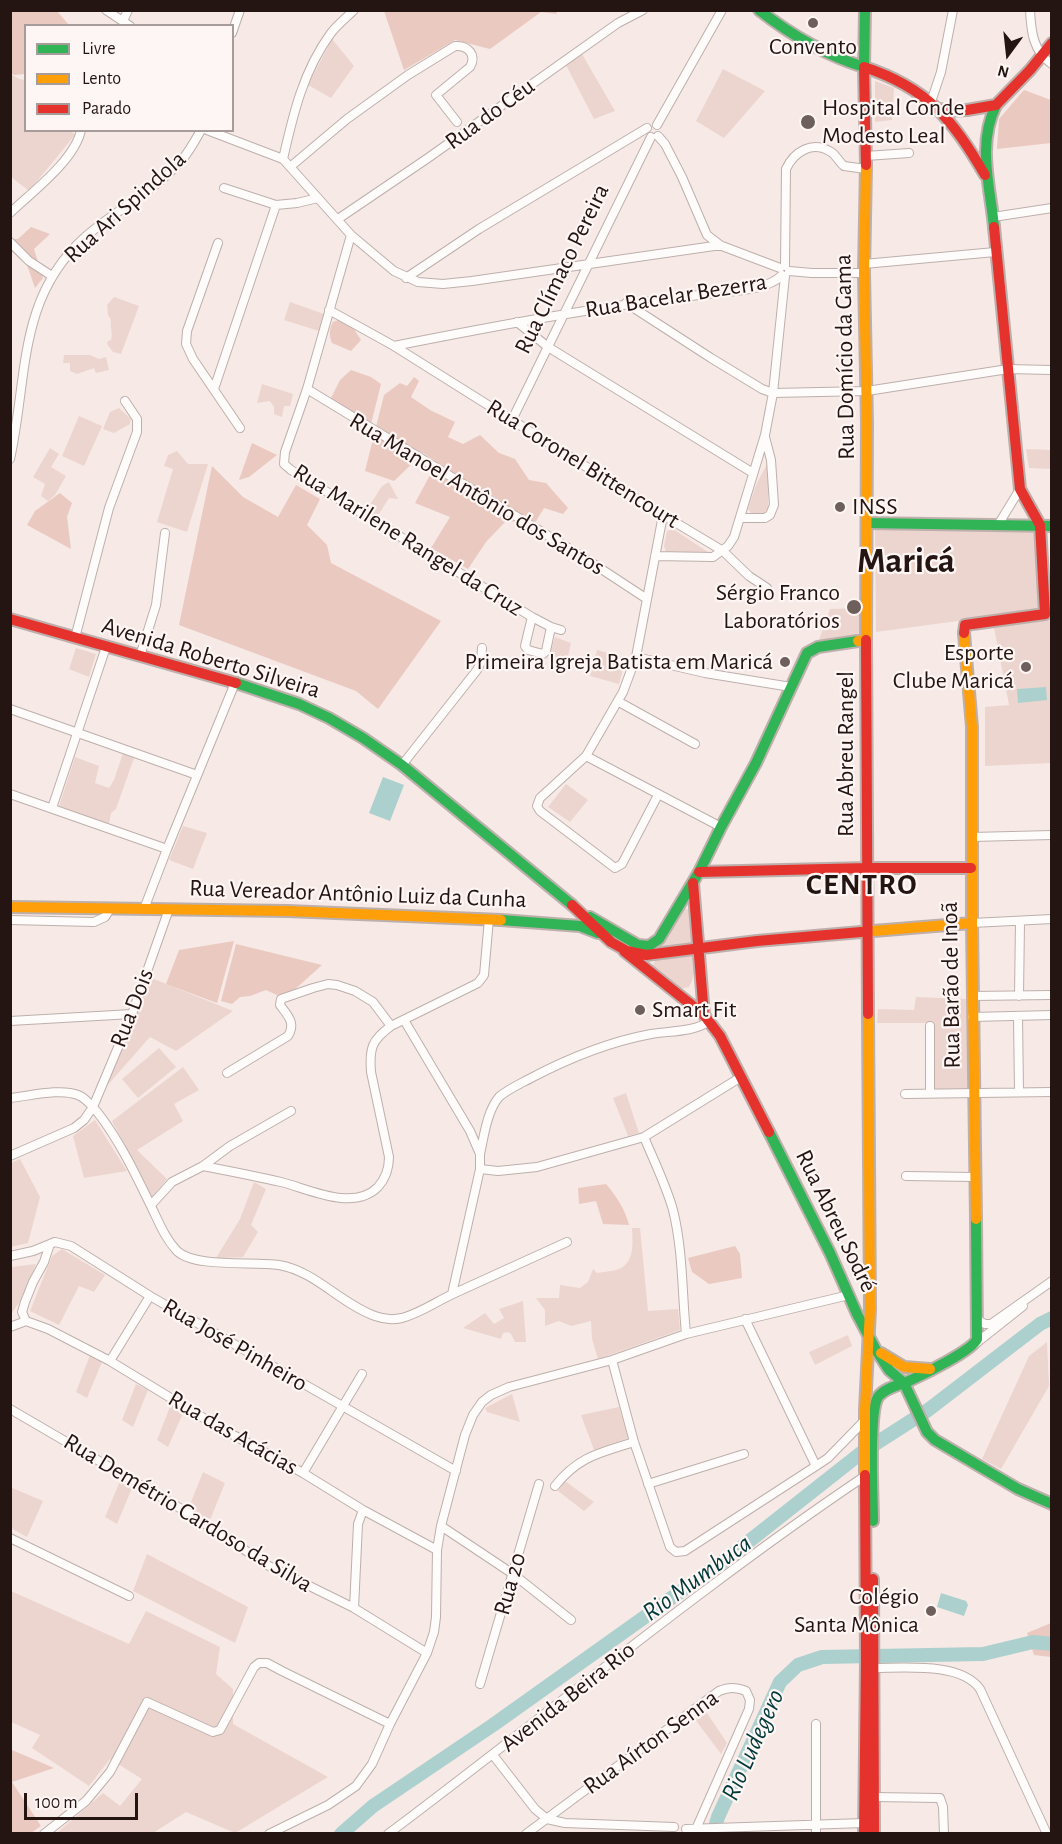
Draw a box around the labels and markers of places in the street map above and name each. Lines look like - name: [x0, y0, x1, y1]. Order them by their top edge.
- marker: Convento: [806, 16, 820, 30]
- place label: Convento: [769, 33, 857, 61]
- place label: Hospital Conde Modesto Leal: [822, 94, 965, 150]
- marker: Hospital Conde Modesto Leal: [799, 113, 817, 131]
- place label: INSS: [852, 493, 897, 521]
- marker: INSS: [833, 500, 847, 514]
- place label: Sérgio Franco Laboratórios: [716, 579, 840, 635]
- marker: Sérgio Franco Laboratórios: [845, 598, 863, 616]
- place label: Esporte Clube Maricá: [893, 639, 1014, 695]
- place label: Primeira Igreja Batista em Maricá: [465, 648, 773, 676]
- marker: Primeira Igreja Batista em Maricá: [778, 655, 792, 669]
- marker: Esporte Clube Maricá: [1019, 660, 1033, 674]
- place label: Smart Fit: [652, 996, 736, 1024]
- marker: Smart Fit: [633, 1003, 647, 1017]
- place label: Colégio Santa Mônica: [794, 1583, 919, 1639]
- marker: Colégio Santa Mônica: [924, 1604, 938, 1618]

